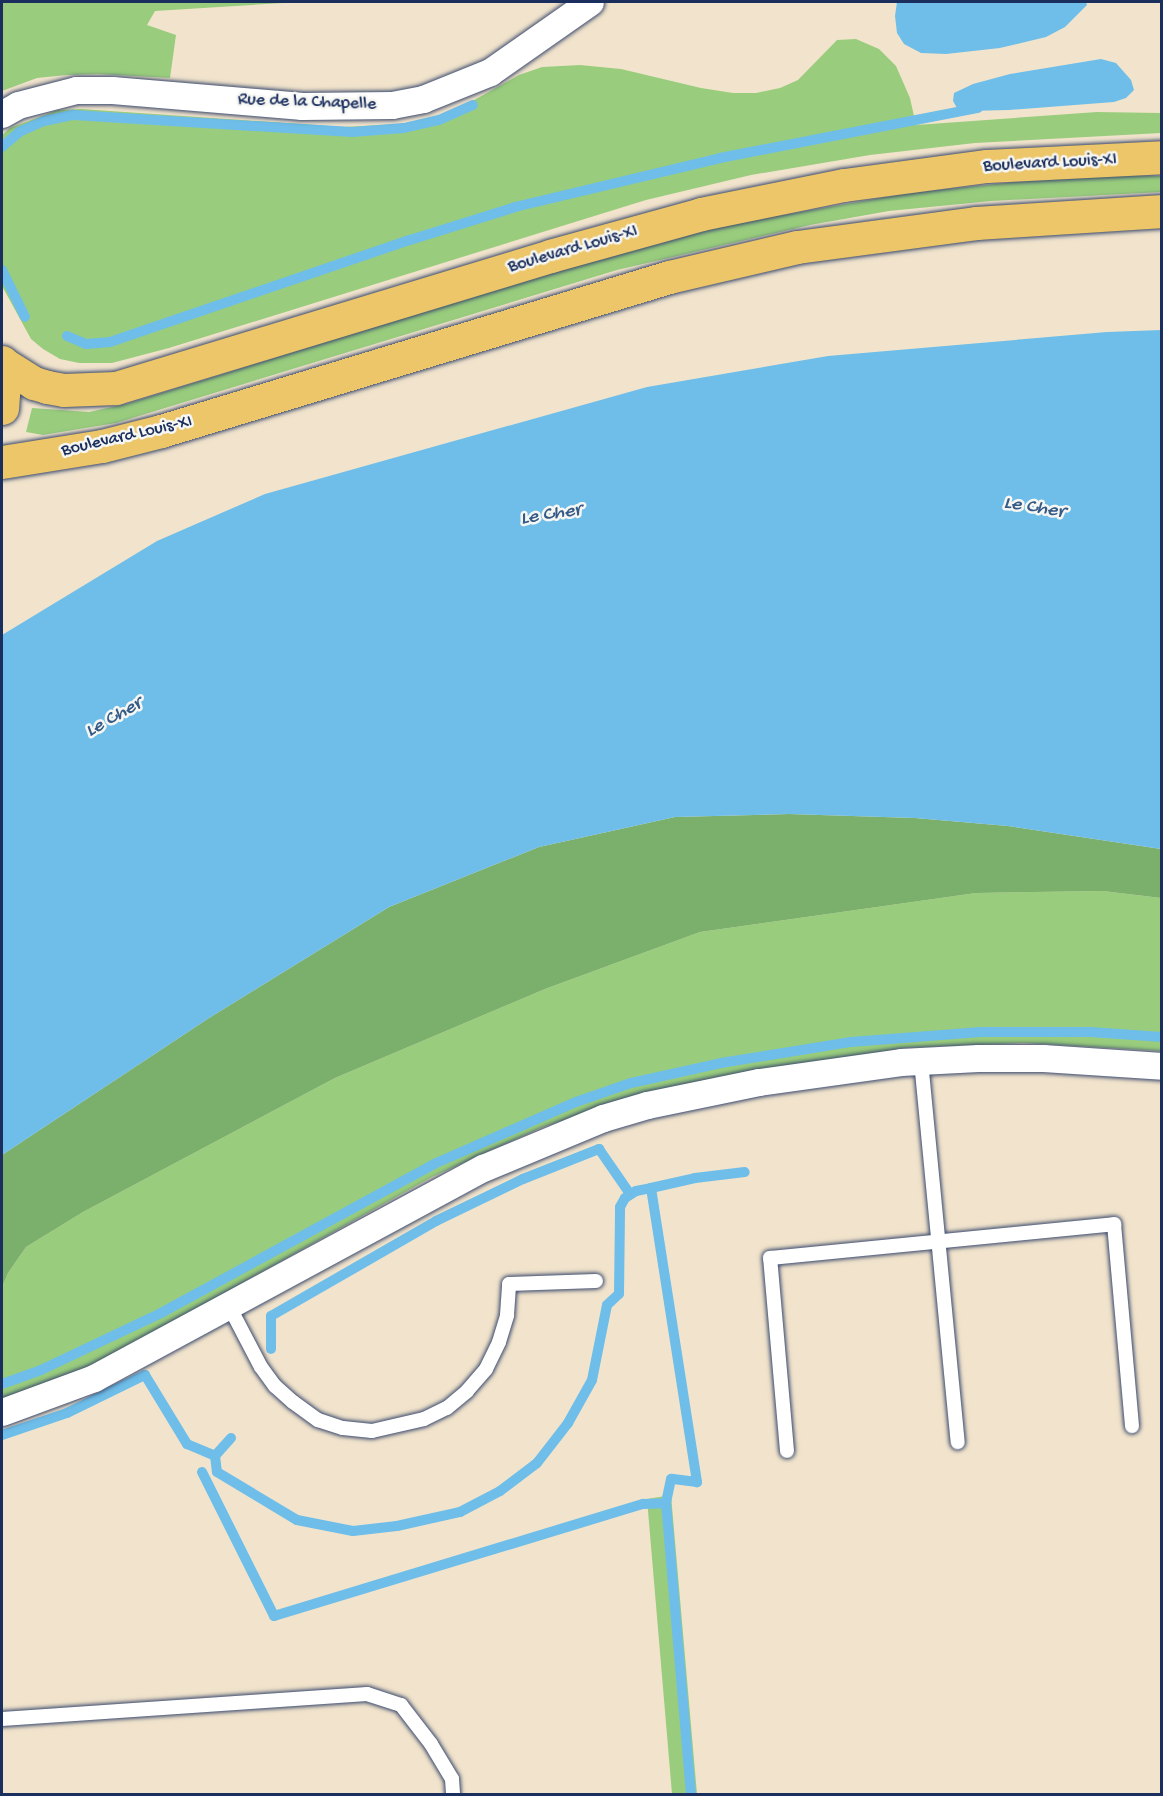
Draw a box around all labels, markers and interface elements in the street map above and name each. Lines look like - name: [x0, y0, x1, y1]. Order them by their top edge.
- street label: Rue de la Chapelle: [237, 90, 377, 116]
- street label: Boulevard Louis-XI: [983, 150, 1117, 178]
- street label: Boulevard Louis-XI: [506, 221, 640, 279]
- street label: Boulevard Louis-XI: [59, 411, 195, 463]
- water label: Le Cher: [1002, 491, 1066, 525]
- water label: Le Cher: [519, 498, 583, 532]
- water label: Le Cher: [81, 692, 147, 744]

